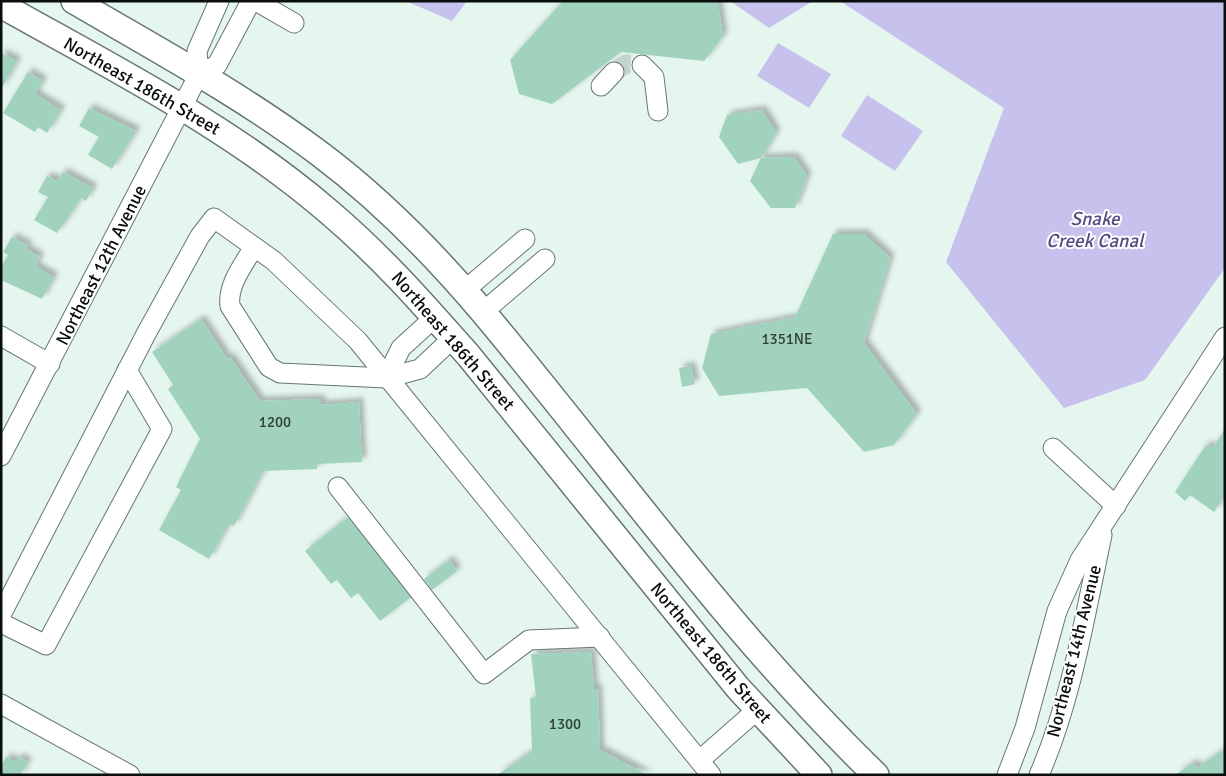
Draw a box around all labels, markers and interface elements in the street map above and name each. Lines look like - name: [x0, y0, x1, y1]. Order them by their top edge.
- street label: Northeast 186th Street: [60, 32, 224, 140]
- street label: Northeast 12th Avenue: [51, 181, 151, 349]
- water label: Snake Creek Canal: [1046, 207, 1145, 253]
- street label: Northeast 186th Street: [387, 267, 519, 415]
- house number: 1351NE: [761, 330, 813, 348]
- house number: 1200: [259, 413, 291, 431]
- street label: Northeast 14th Avenue: [1042, 563, 1106, 739]
- street label: Northeast 186th Street: [646, 578, 776, 728]
- house number: 1300: [549, 715, 581, 733]

